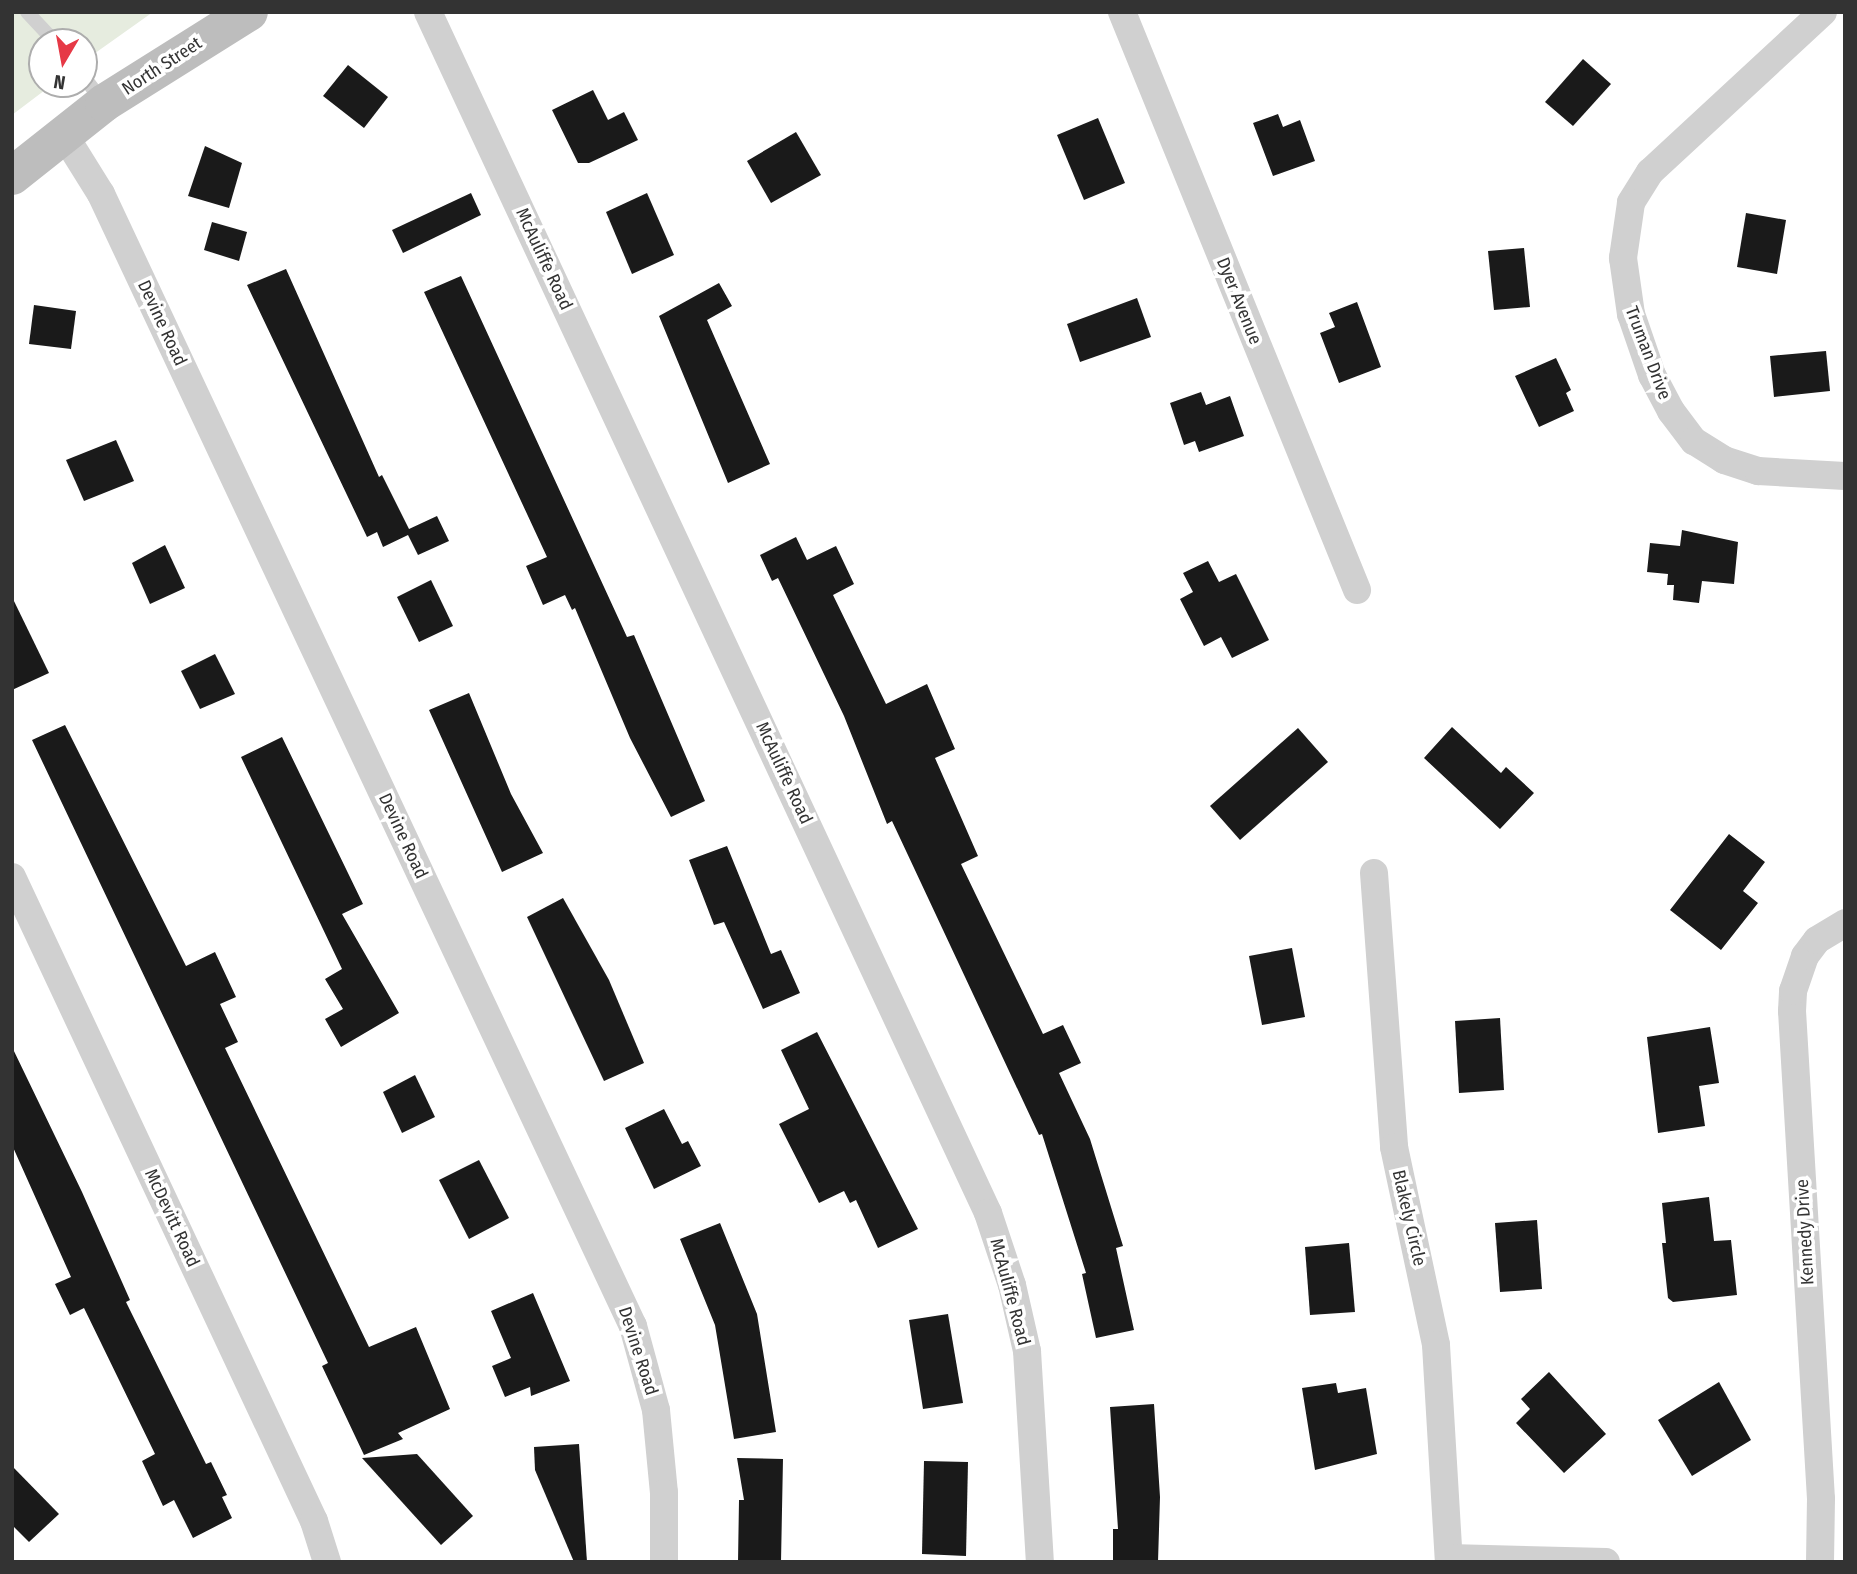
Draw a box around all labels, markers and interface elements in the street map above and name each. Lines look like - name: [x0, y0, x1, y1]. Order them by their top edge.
- north arrow: [28, 28, 98, 98]
- street label: North Street: [118, 32, 206, 100]
- text: N: [52, 70, 67, 95]
- street label: McAuliffe Road: [511, 205, 577, 313]
- street label: Dyer Avenue: [1212, 254, 1266, 348]
- street label: Devine Road: [133, 277, 191, 369]
- street label: Truman Drive: [1620, 303, 1676, 403]
- street label: McAuliffe Road: [751, 719, 817, 827]
- street label: Devine Road: [374, 790, 432, 882]
- street label: McDevitt Road: [140, 1166, 204, 1270]
- street label: Blakely Circle: [1387, 1168, 1431, 1268]
- street label: Kennedy Drive: [1791, 1178, 1819, 1286]
- street label: McAuliffe Road: [985, 1236, 1035, 1348]
- street label: Devine Road: [614, 1304, 662, 1398]

